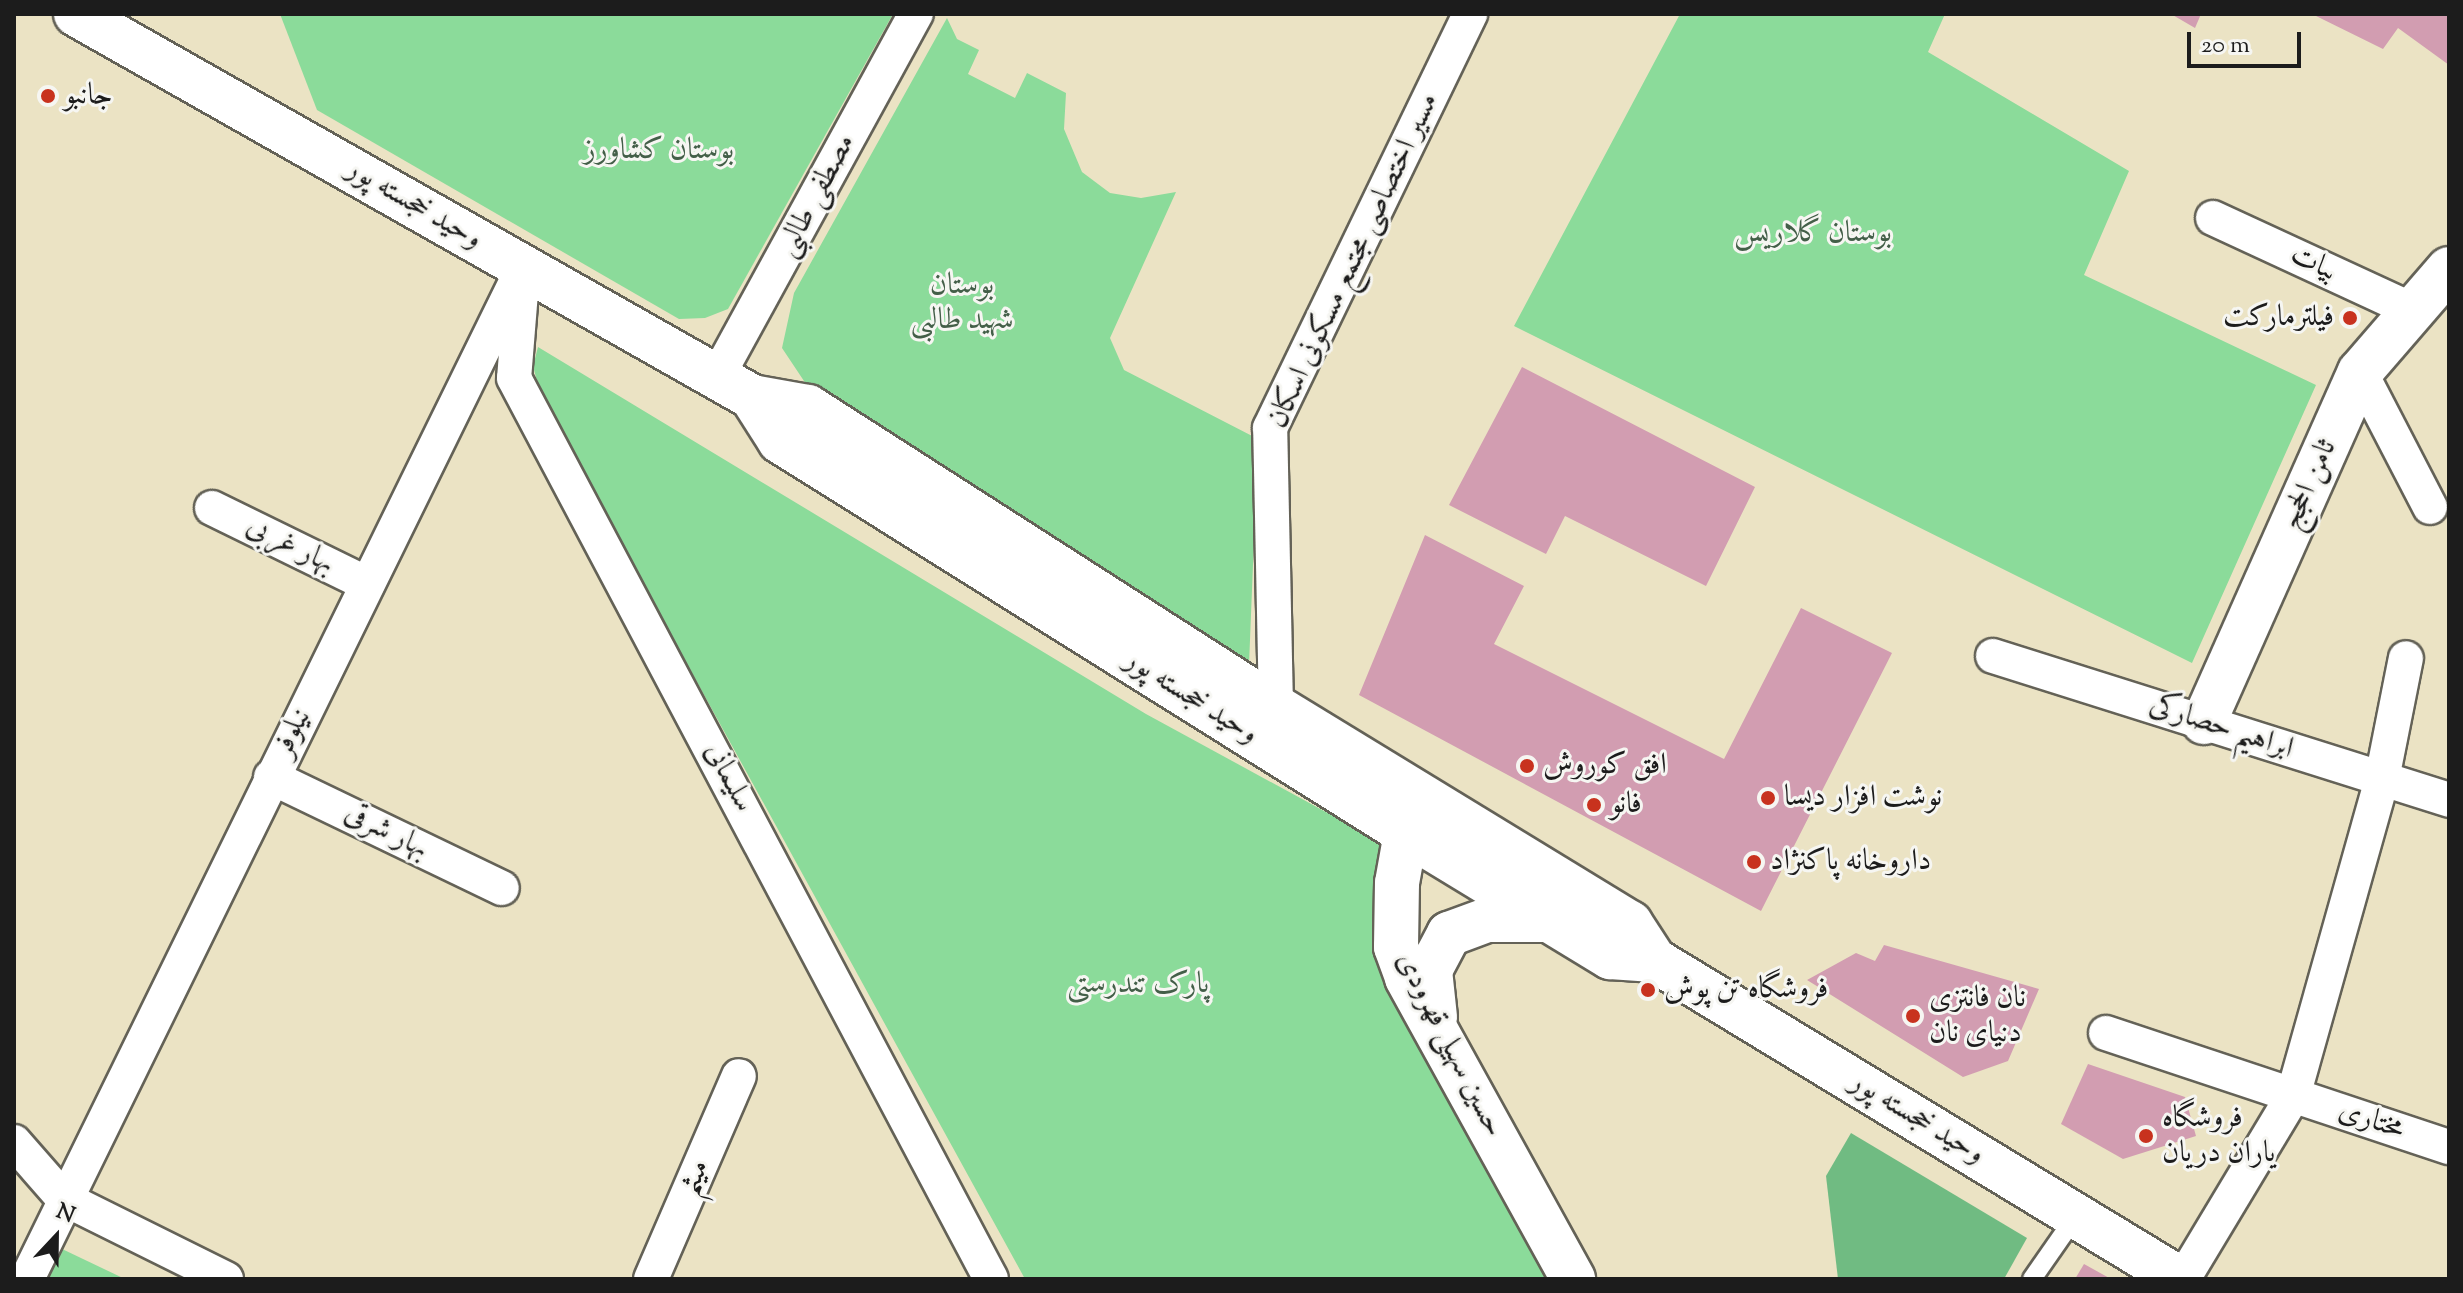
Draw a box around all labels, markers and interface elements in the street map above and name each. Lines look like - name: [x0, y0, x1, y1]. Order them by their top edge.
- scale bar: [2191, 16, 2305, 66]
- text: 20 m: [2201, 29, 2250, 63]
- place label: جانبو: [64, 78, 113, 114]
- marker: جانبو: [39, 87, 57, 105]
- street label: مسیر اختصاصی مجتمع مسکونی اسکان: [1260, 88, 1448, 434]
- street label: مصطفی طالبی: [770, 128, 864, 264]
- park label: بوستان کشاورز: [584, 133, 734, 169]
- street label: وحید خجسته پور: [340, 152, 488, 258]
- park label: بوستان گلاریس: [1734, 216, 1892, 252]
- street label: بیات: [2284, 238, 2342, 290]
- park label: بوستان شهید طالبی: [911, 268, 1013, 338]
- place label: فیلترمارکت: [2223, 300, 2334, 336]
- marker: فیلترمارکت: [2341, 309, 2359, 327]
- street label: ثامن الحجج: [2274, 434, 2346, 536]
- street label: بهار غربی: [240, 509, 340, 583]
- street label: وحید خجسته پور: [1117, 643, 1265, 753]
- street label: ابراهیم حصارکی: [2144, 688, 2298, 768]
- street label: نیلوفر: [266, 703, 320, 763]
- street label: سلیمانی: [695, 737, 761, 819]
- place label: افق کوروش: [1543, 748, 1667, 784]
- marker: افق کوروش: [1518, 757, 1536, 775]
- place label: نوشت افزار دیسا: [1784, 780, 1942, 816]
- place label: فانو: [1610, 787, 1642, 823]
- marker: نوشت افزار دیسا: [1759, 789, 1777, 807]
- street label: بهار شرقی: [338, 796, 434, 868]
- marker: فانو: [1585, 796, 1603, 814]
- place label: داروخانه پاکنژاد: [1770, 844, 1931, 880]
- marker: داروخانه پاکنژاد: [1745, 853, 1763, 871]
- street label: حسین سهیلی قهرودی: [1387, 946, 1511, 1144]
- park label: پارک تندرستی: [1067, 967, 1209, 1003]
- place label: فروشگاه تن پوش: [1664, 972, 1828, 1008]
- marker: فروشگاه تن پوش: [1639, 981, 1657, 999]
- place label: نان فانتزی دنیای نان: [1929, 981, 2026, 1052]
- marker: نان فانتزی دنیای نان: [1904, 1007, 1922, 1025]
- street label: وحید خجسته پور: [1843, 1065, 1991, 1173]
- street label: مختاری: [2333, 1093, 2409, 1149]
- place label: فروشگاه یاران دریان: [2162, 1101, 2275, 1172]
- marker: فروشگاه یاران دریان: [2137, 1127, 2155, 1145]
- street label: میثم: [671, 1154, 719, 1202]
- north arrow: [16, 1197, 96, 1277]
- text: N: [51, 1197, 79, 1233]

